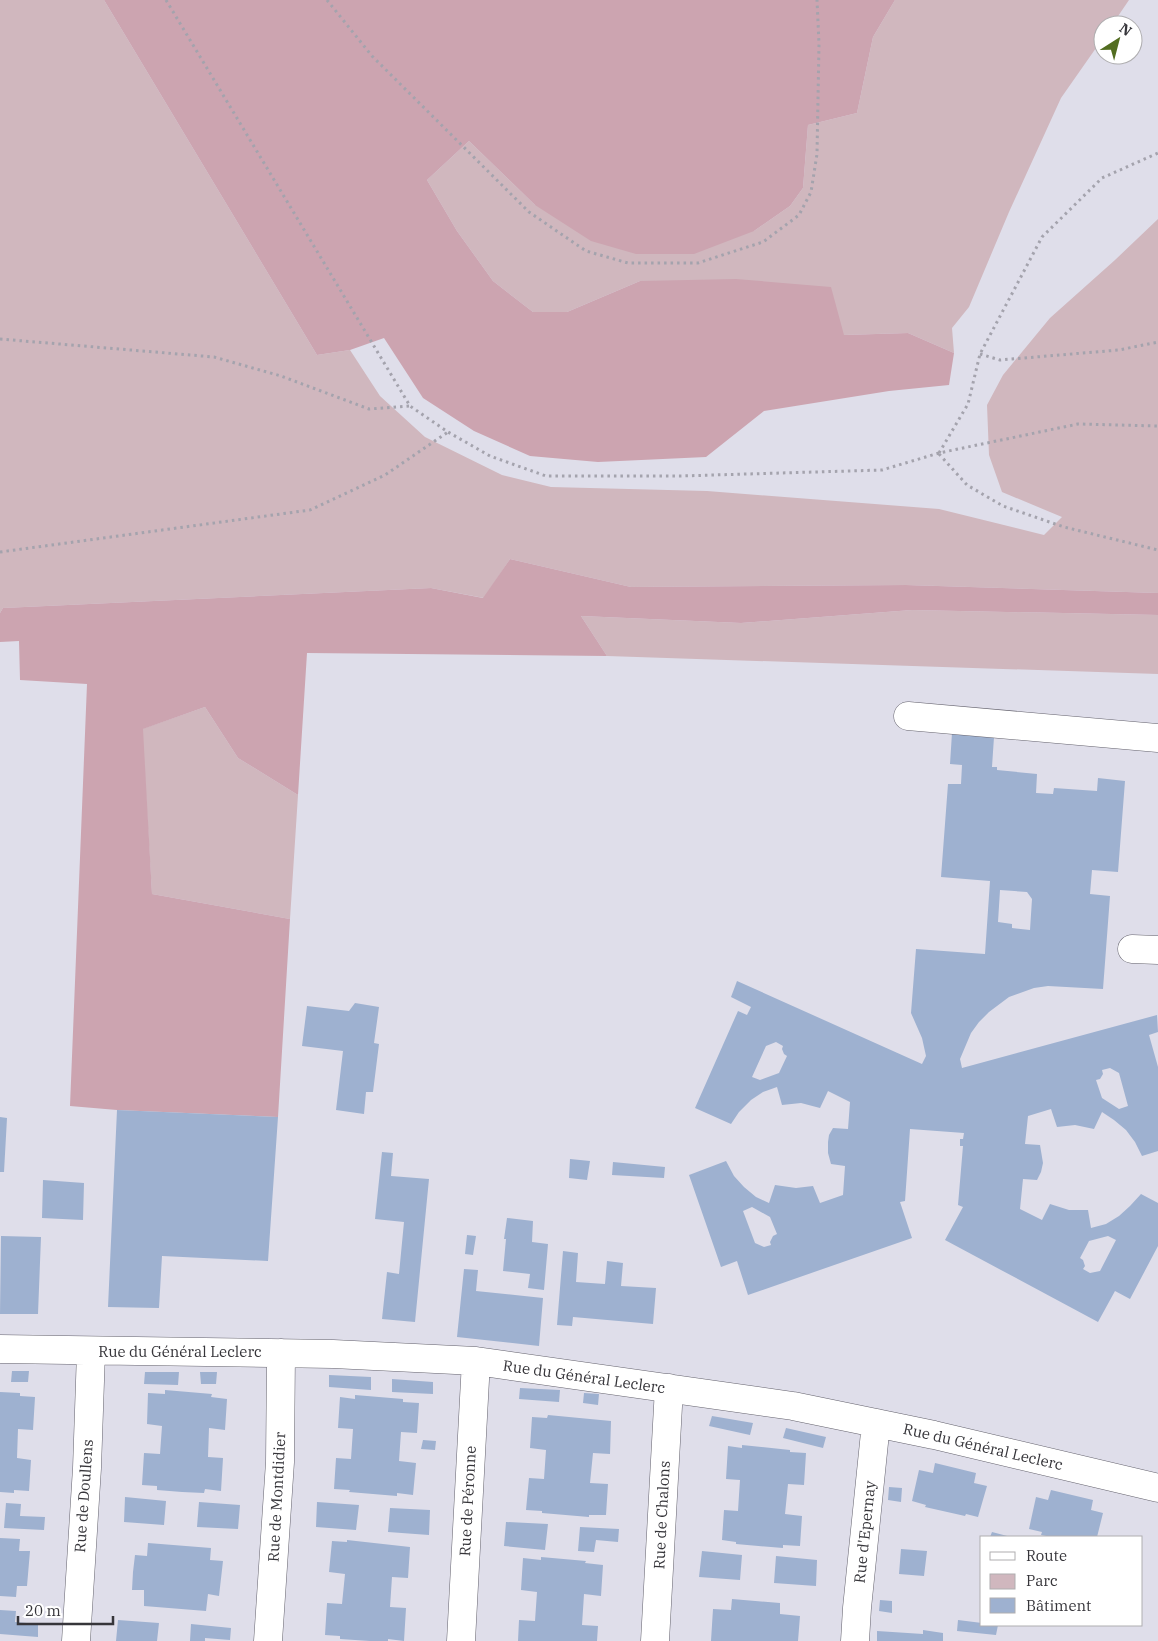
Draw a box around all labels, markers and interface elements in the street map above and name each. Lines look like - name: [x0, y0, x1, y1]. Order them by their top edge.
- north arrow: [1093, 15, 1143, 65]
- text: N: [1116, 19, 1135, 40]
- street label: Rue du Général Leclerc: [98, 1342, 262, 1361]
- street label: Rue du Général Leclerc: [502, 1356, 667, 1397]
- street label: Rue du Général Leclerc: [901, 1419, 1065, 1474]
- street label: Rue de Montdidier: [264, 1431, 289, 1563]
- street label: Rue de Doullens: [70, 1439, 97, 1553]
- street label: Rue de Péronne: [455, 1445, 480, 1557]
- street label: Rue de Chalons: [649, 1460, 674, 1570]
- street label: Rue d'Epernay: [850, 1480, 879, 1584]
- legend: [980, 1536, 1143, 1626]
- text: Route: [1026, 1546, 1067, 1565]
- text: Parc: [1026, 1571, 1058, 1590]
- scale bar: [18, 1594, 112, 1626]
- text: Bâtiment: [1026, 1596, 1091, 1615]
- text: 20 m: [25, 1601, 61, 1620]

